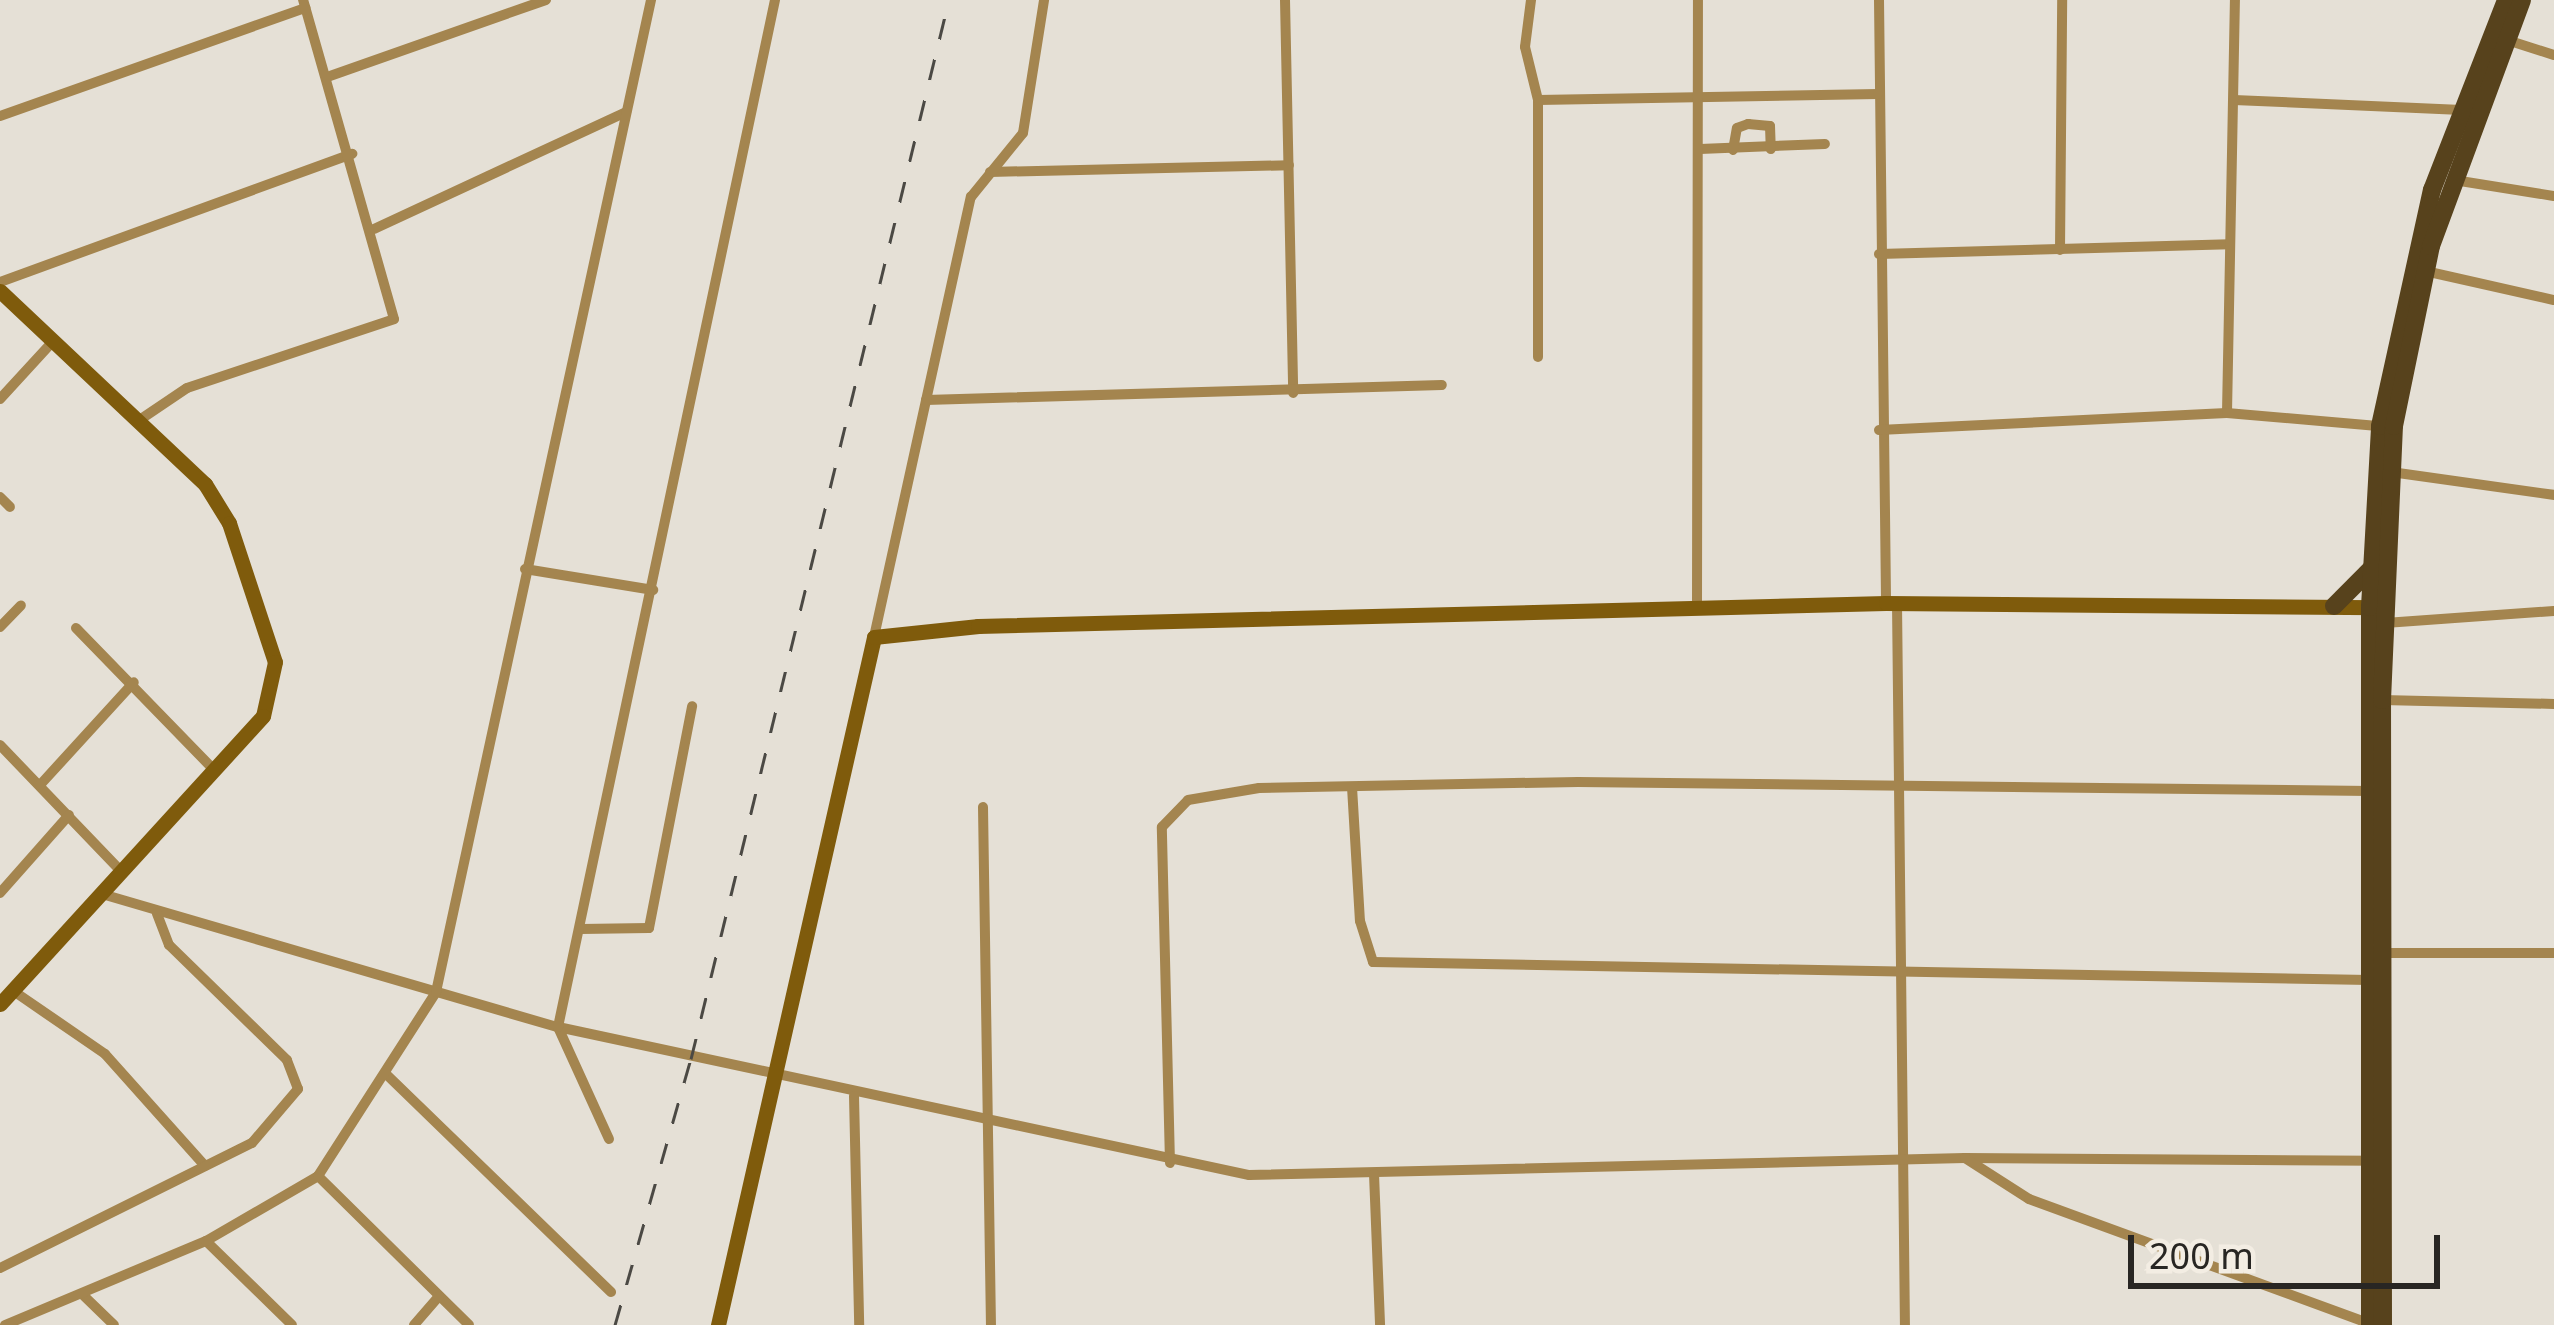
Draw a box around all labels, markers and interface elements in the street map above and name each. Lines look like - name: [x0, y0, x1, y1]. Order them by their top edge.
- scale bar: [2134, 1211, 2446, 1285]
- text: 200 m: [2149, 1231, 2254, 1280]

